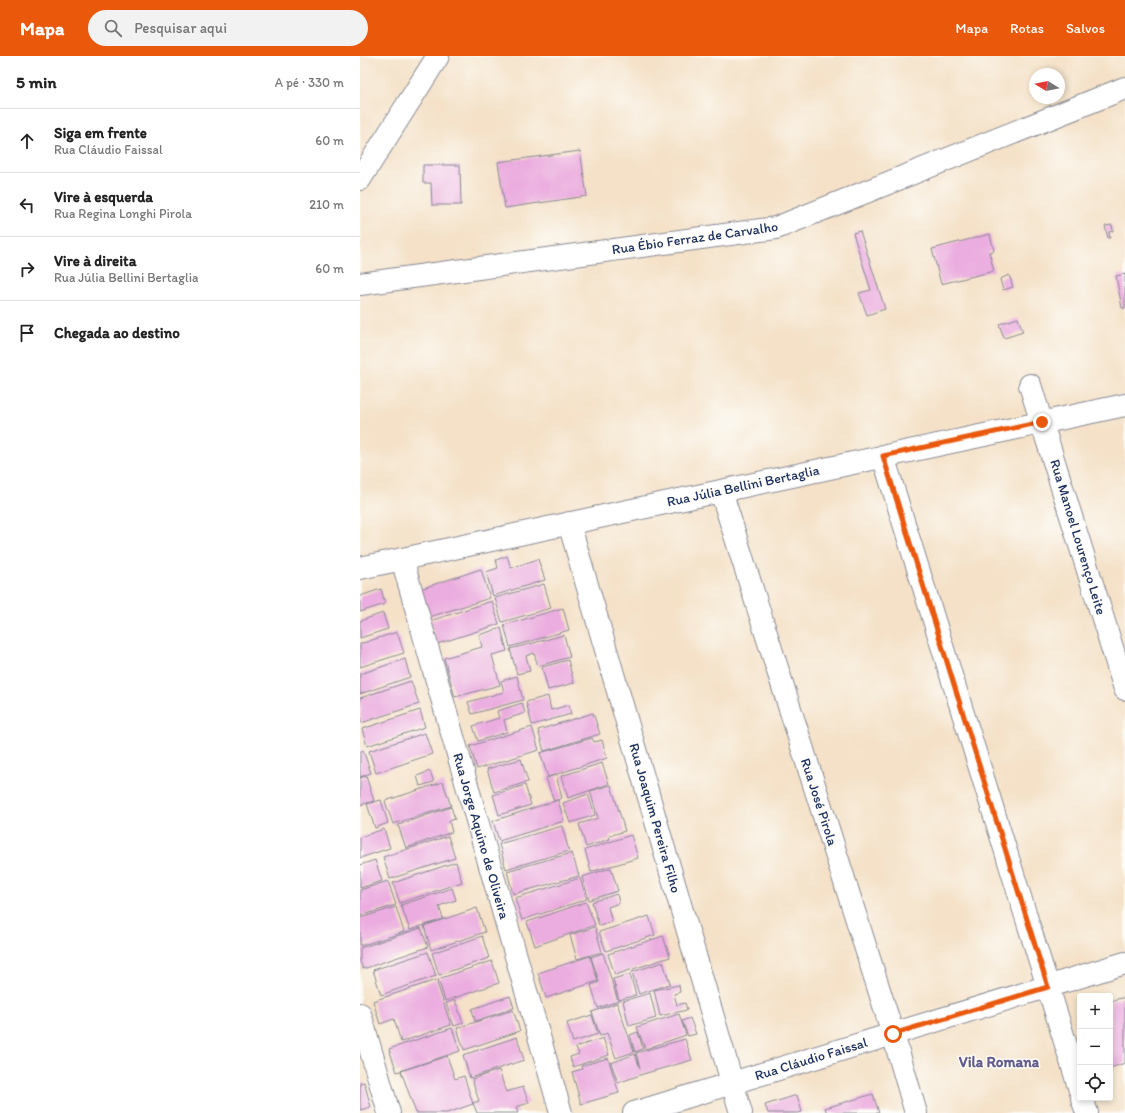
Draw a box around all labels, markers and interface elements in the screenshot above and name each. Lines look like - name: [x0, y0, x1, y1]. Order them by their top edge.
- search box: [88, 10, 368, 46]
- text: Mapa: [20, 17, 64, 40]
- icon: search: [102, 17, 124, 39]
- text: Pesquisar aqui: [134, 19, 227, 37]
- text: Mapa: [956, 20, 988, 37]
- text: Rotas: [1010, 20, 1044, 37]
- text: Salvos: [1066, 20, 1105, 37]
- north arrow: [1029, 68, 1065, 104]
- text: 5 min: [16, 72, 56, 92]
- text: A pé · 330 m: [275, 75, 344, 90]
- text: Siga em frente: [54, 124, 147, 142]
- icon: ahead: [16, 130, 38, 152]
- text: 60 m: [315, 133, 344, 148]
- text: Rua Cláudio Faissal: [54, 142, 163, 157]
- text: Vire à esquerda: [54, 188, 153, 206]
- icon: left: [16, 194, 38, 216]
- text: 210 m: [309, 197, 344, 212]
- text: Rua Regina Longhi Pirola: [54, 206, 192, 221]
- street label: Rua Ébio Ferraz de Carvalho: [611, 218, 779, 258]
- text: Vire à direita: [54, 252, 137, 270]
- icon: right: [16, 258, 38, 280]
- text: 60 m: [315, 261, 344, 276]
- text: Rua Júlia Bellini Bertaglia: [54, 270, 198, 285]
- icon: arrive: [16, 322, 38, 344]
- text: Chegada ao destino: [54, 324, 180, 342]
- route end: [1033, 413, 1051, 431]
- street label: Rua Manoel Lourenço Leite: [1046, 457, 1110, 617]
- street label: Rua Júlia Bellini Bertaglia: [665, 462, 821, 510]
- street label: Rua Joaquim Pereira Filho: [625, 741, 685, 895]
- street label: Rua Jorge Aquino de Oliveira: [449, 751, 513, 922]
- street label: Rua José Pirola: [797, 756, 841, 849]
- map controls: [1077, 993, 1113, 1101]
- button: +: [1077, 993, 1113, 1029]
- route start: [884, 1025, 902, 1043]
- button: −: [1077, 1029, 1113, 1065]
- street label: Rua Cláudio Faissal: [753, 1034, 869, 1084]
- district label: Vila Romana: [959, 1053, 1040, 1071]
- button: locate: [1077, 1065, 1113, 1101]

